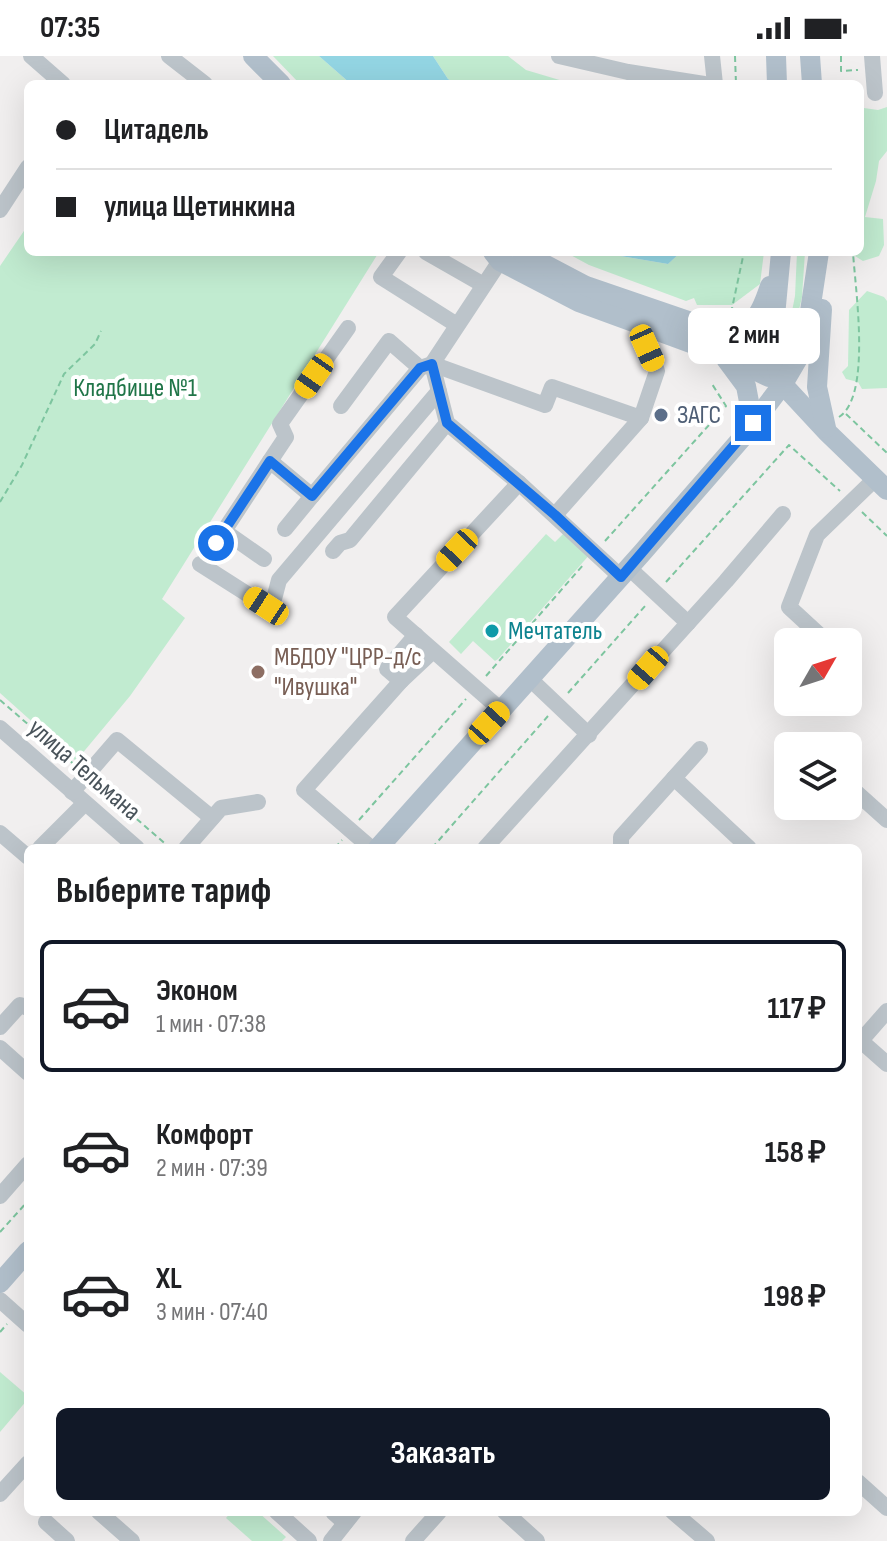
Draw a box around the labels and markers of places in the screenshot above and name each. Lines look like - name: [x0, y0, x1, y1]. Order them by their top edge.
- place label: ЗАГС: [677, 400, 721, 431]
- marker: ЗАГС: [652, 406, 670, 424]
- place label: Мечтатель: [508, 616, 602, 647]
- marker: Мечтатель: [483, 622, 501, 640]
- place label: МБДОУ "ЦРР-д/с "Ивушка": [274, 642, 422, 703]
- marker: МБДОУ "ЦРР-д/с "Ивушка": [249, 663, 267, 681]

